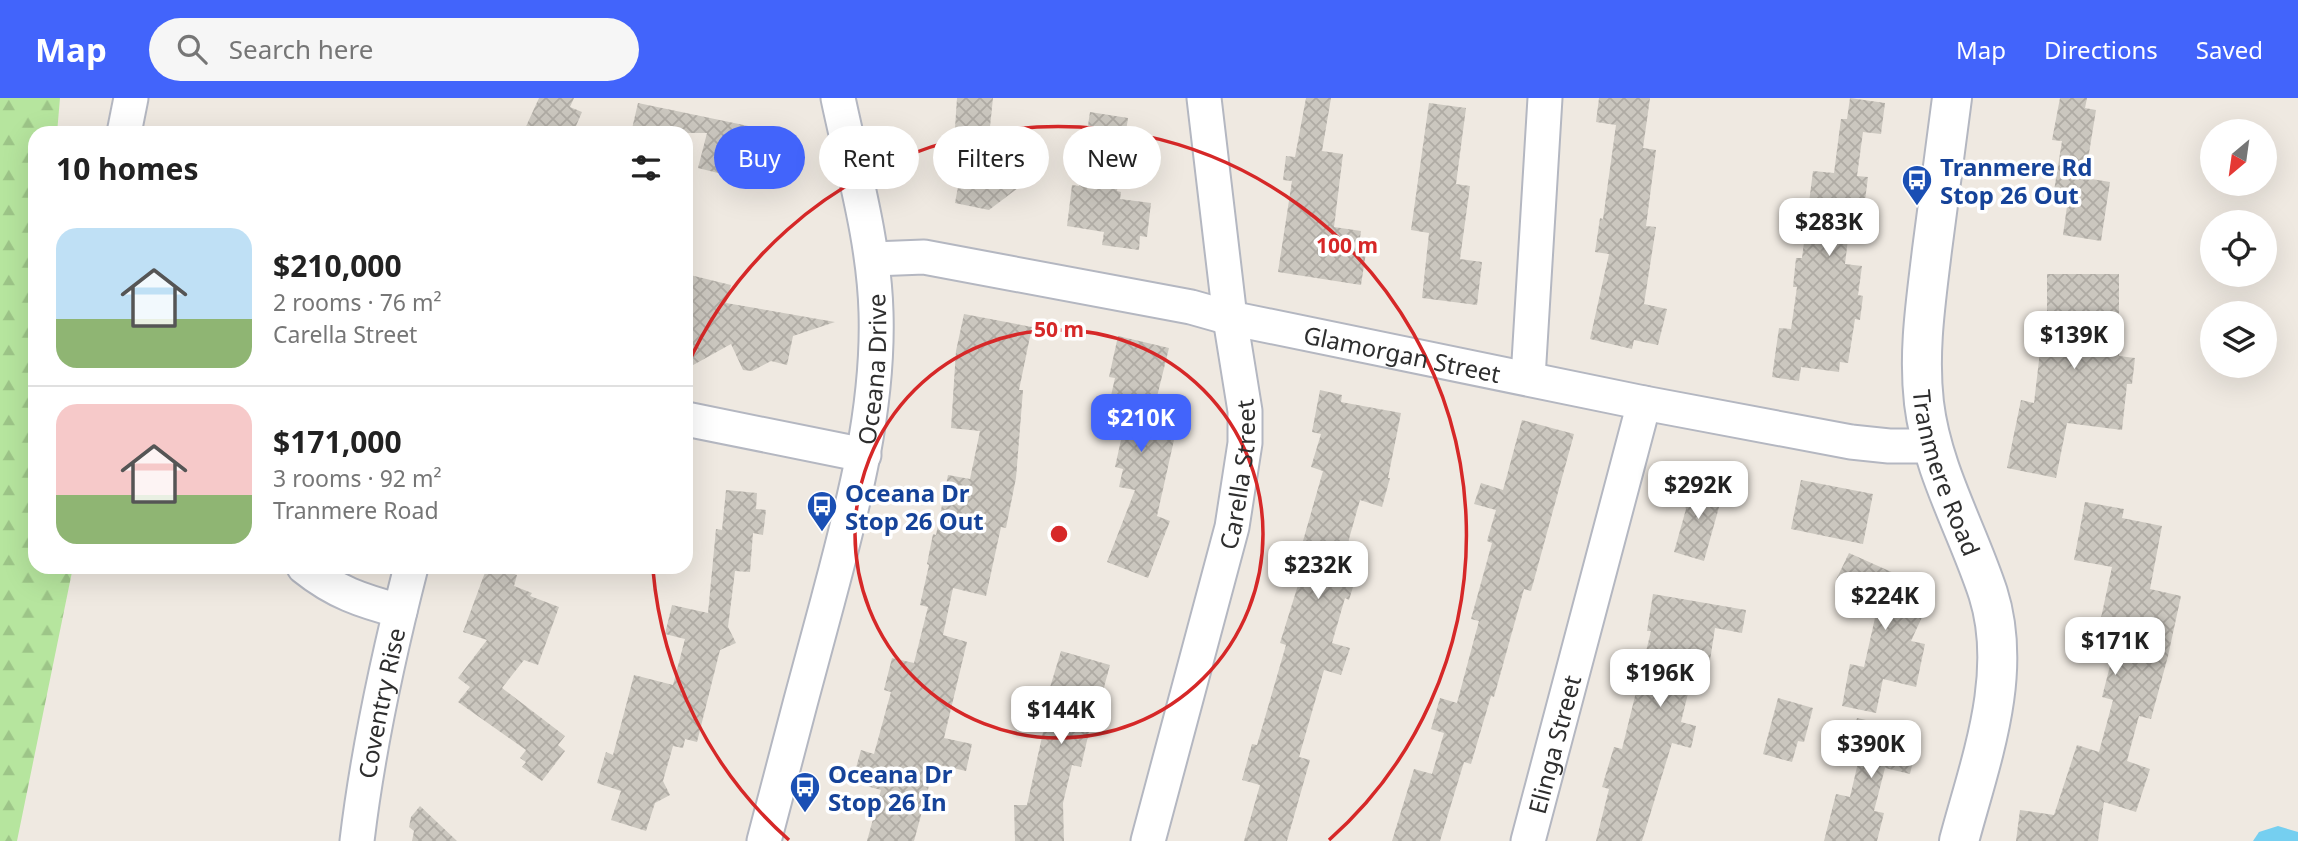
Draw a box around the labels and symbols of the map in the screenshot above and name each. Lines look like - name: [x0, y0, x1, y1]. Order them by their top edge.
- north arrow: [2200, 119, 2277, 196]
- place label: Tranmere Rd Stop 26 Out: [1940, 150, 2092, 211]
- bus stop icon: Tranmere Rd Stop 26 Out: [1900, 163, 1934, 207]
- pin: $283K: [1780, 198, 1878, 258]
- text: 100 m: [1316, 231, 1378, 259]
- street label: Oceana Drive: [849, 293, 893, 447]
- pin: $139K: [2025, 312, 2123, 371]
- text: 50 m: [1034, 315, 1084, 343]
- street label: Glamorgan Street: [1301, 317, 1504, 390]
- street label: Tranmere Road: [1906, 388, 1989, 560]
- pin: $210K: [1092, 394, 1190, 454]
- street label: Carella Street: [1210, 397, 1262, 553]
- pin: $292K: [1649, 462, 1747, 521]
- place label: Oceana Dr Stop 26 Out: [845, 476, 984, 537]
- bus stop icon: Oceana Dr Stop 26 Out: [805, 489, 839, 533]
- centre of rings: [1047, 522, 1071, 546]
- pin: $232K: [1269, 542, 1367, 601]
- pin: $224K: [1836, 573, 1934, 632]
- pin: $171K: [2066, 618, 2164, 677]
- street label: Coventry Rise: [349, 624, 412, 781]
- pin: $196K: [1611, 650, 1709, 709]
- street label: Elinga Street: [1519, 671, 1588, 817]
- pin: $144K: [1012, 686, 1110, 746]
- pin: $390K: [1822, 720, 1920, 780]
- place label: Oceana Dr Stop 26 In: [828, 757, 953, 818]
- bus stop icon: Oceana Dr Stop 26 In: [788, 770, 822, 814]

